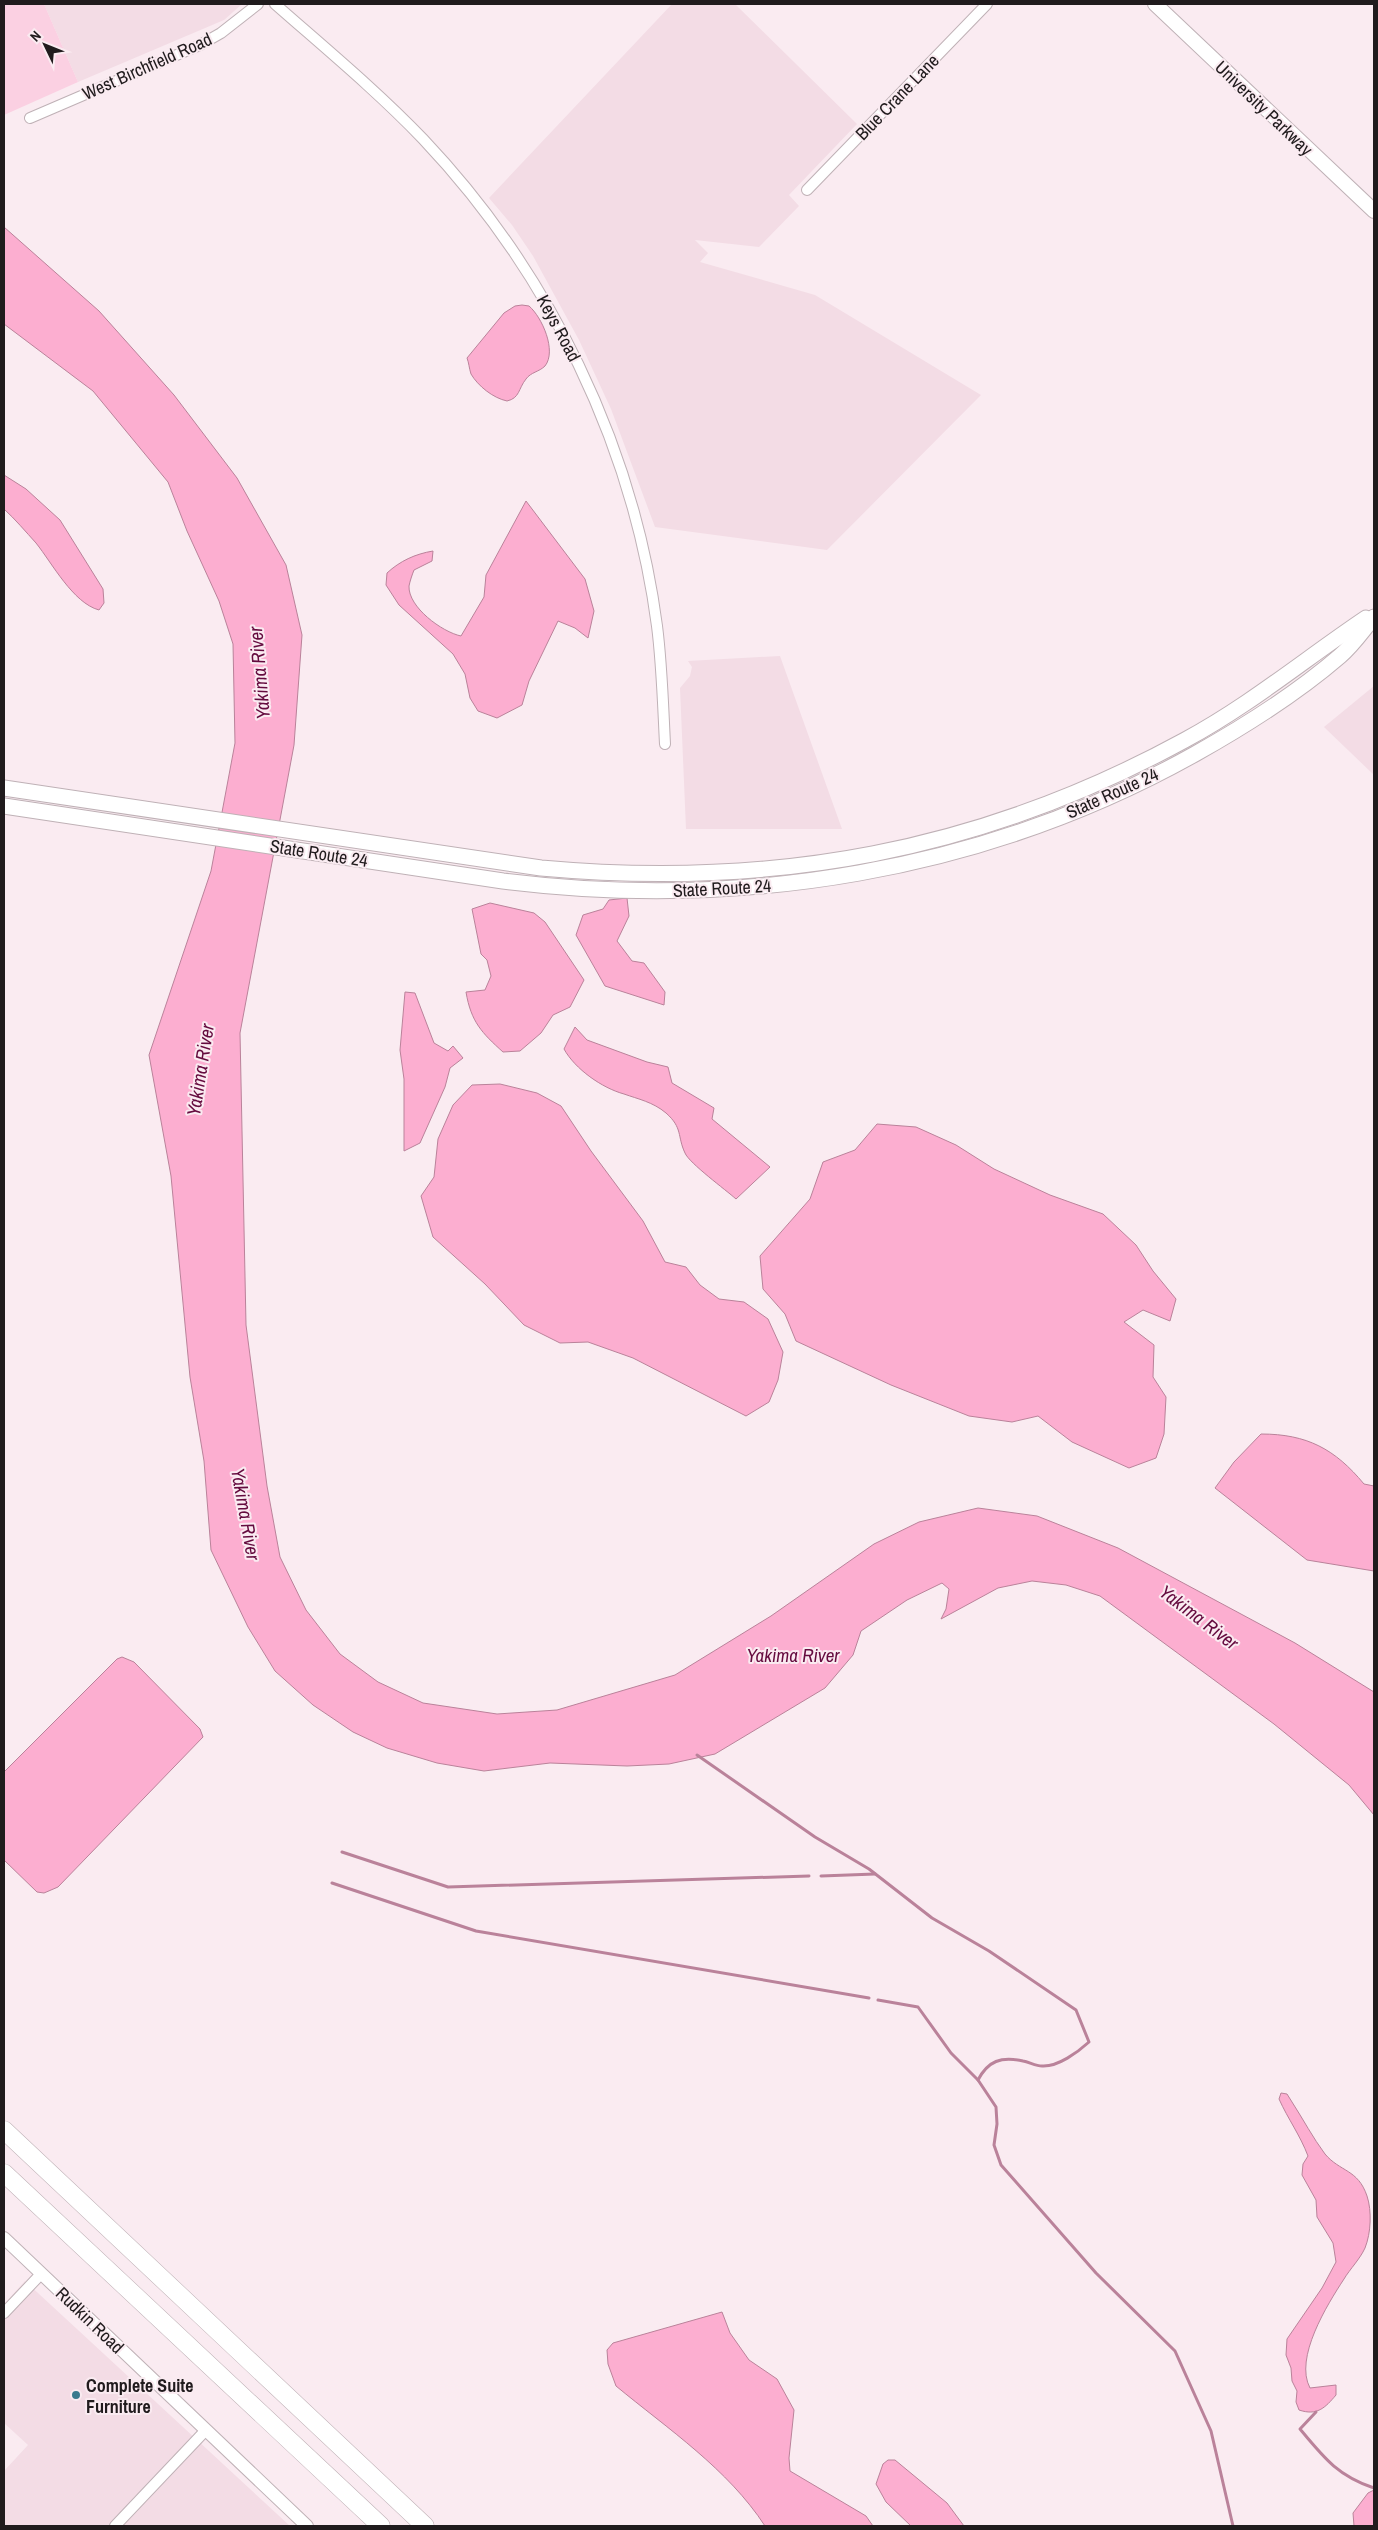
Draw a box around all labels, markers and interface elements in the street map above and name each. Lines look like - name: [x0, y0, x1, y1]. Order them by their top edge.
- north arrow: [20, 20, 70, 70]
- street label: West Birchfield Road: [78, 26, 216, 106]
- text: N: [26, 27, 45, 45]
- street label: Blue Crane Lane: [850, 48, 944, 146]
- street label: University Parkway: [1210, 55, 1319, 162]
- street label: Keys Road: [531, 290, 587, 366]
- water label: Yakima River: [242, 625, 276, 720]
- street label: State Route 24: [1062, 762, 1162, 824]
- street label: State Route 24: [268, 833, 370, 873]
- street label: State Route 24: [672, 873, 772, 903]
- water label: Yakima River: [180, 1021, 220, 1118]
- water label: Yakima River: [225, 1466, 267, 1563]
- water label: Yakima River: [1154, 1579, 1245, 1656]
- water label: Yakima River: [747, 1642, 840, 1668]
- street label: Rudkin Road: [50, 2281, 130, 2359]
- place label: Complete Suite Furniture: [86, 2373, 193, 2419]
- marker: Complete Suite Furniture: [70, 2389, 82, 2401]

